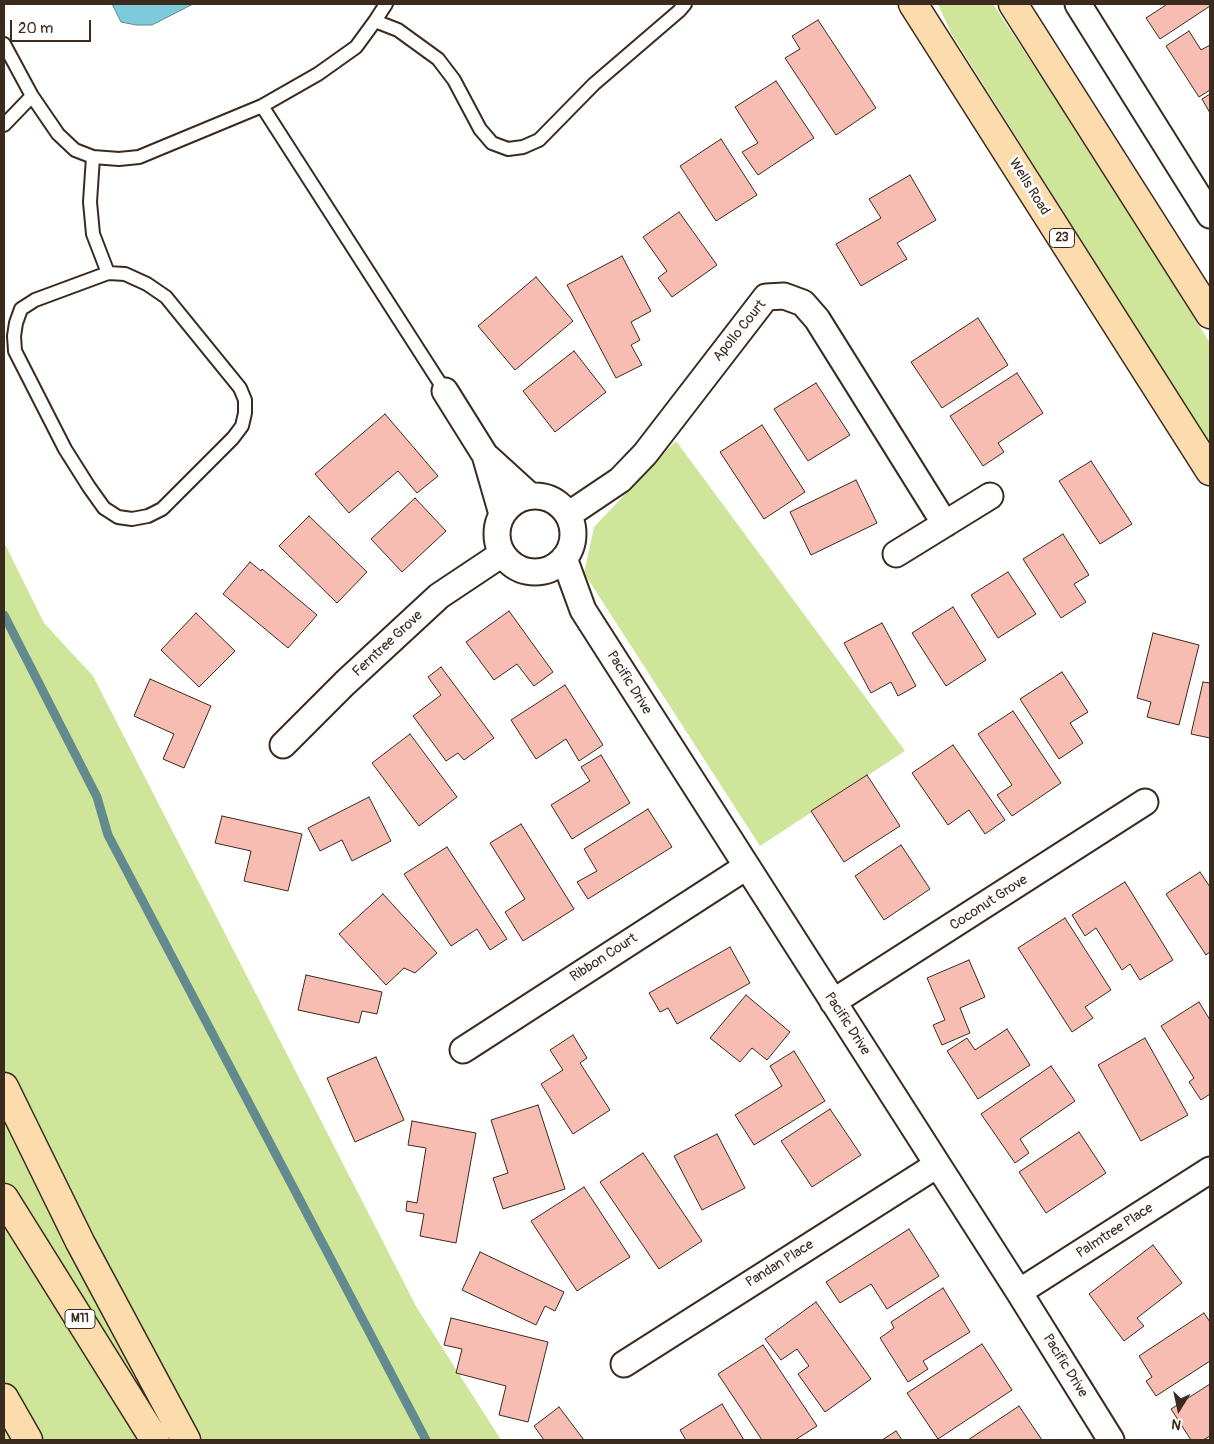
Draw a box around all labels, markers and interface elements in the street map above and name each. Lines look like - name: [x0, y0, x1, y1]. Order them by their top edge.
- scale bar: [12, 10, 94, 42]
- text: 20 m: [18, 19, 53, 38]
- street label: Wells Road: [1005, 155, 1053, 219]
- road number: 23: [1050, 228, 1074, 248]
- street label: Apollo Court: [710, 297, 770, 365]
- street label: Ferntree Grove: [350, 607, 426, 681]
- street label: Pacific Drive: [603, 648, 655, 718]
- street label: Coconut Grove: [947, 872, 1031, 934]
- street label: Ribbon Court: [567, 930, 641, 986]
- street label: Pacific Drive: [820, 989, 874, 1059]
- street label: Palmtree Place: [1073, 1200, 1157, 1262]
- street label: Pandan Place: [743, 1237, 817, 1291]
- road number: M11: [65, 1310, 95, 1328]
- street label: Pacific Drive: [1039, 1331, 1091, 1401]
- north arrow: [1154, 1384, 1204, 1434]
- text: N: [1170, 1415, 1182, 1433]

